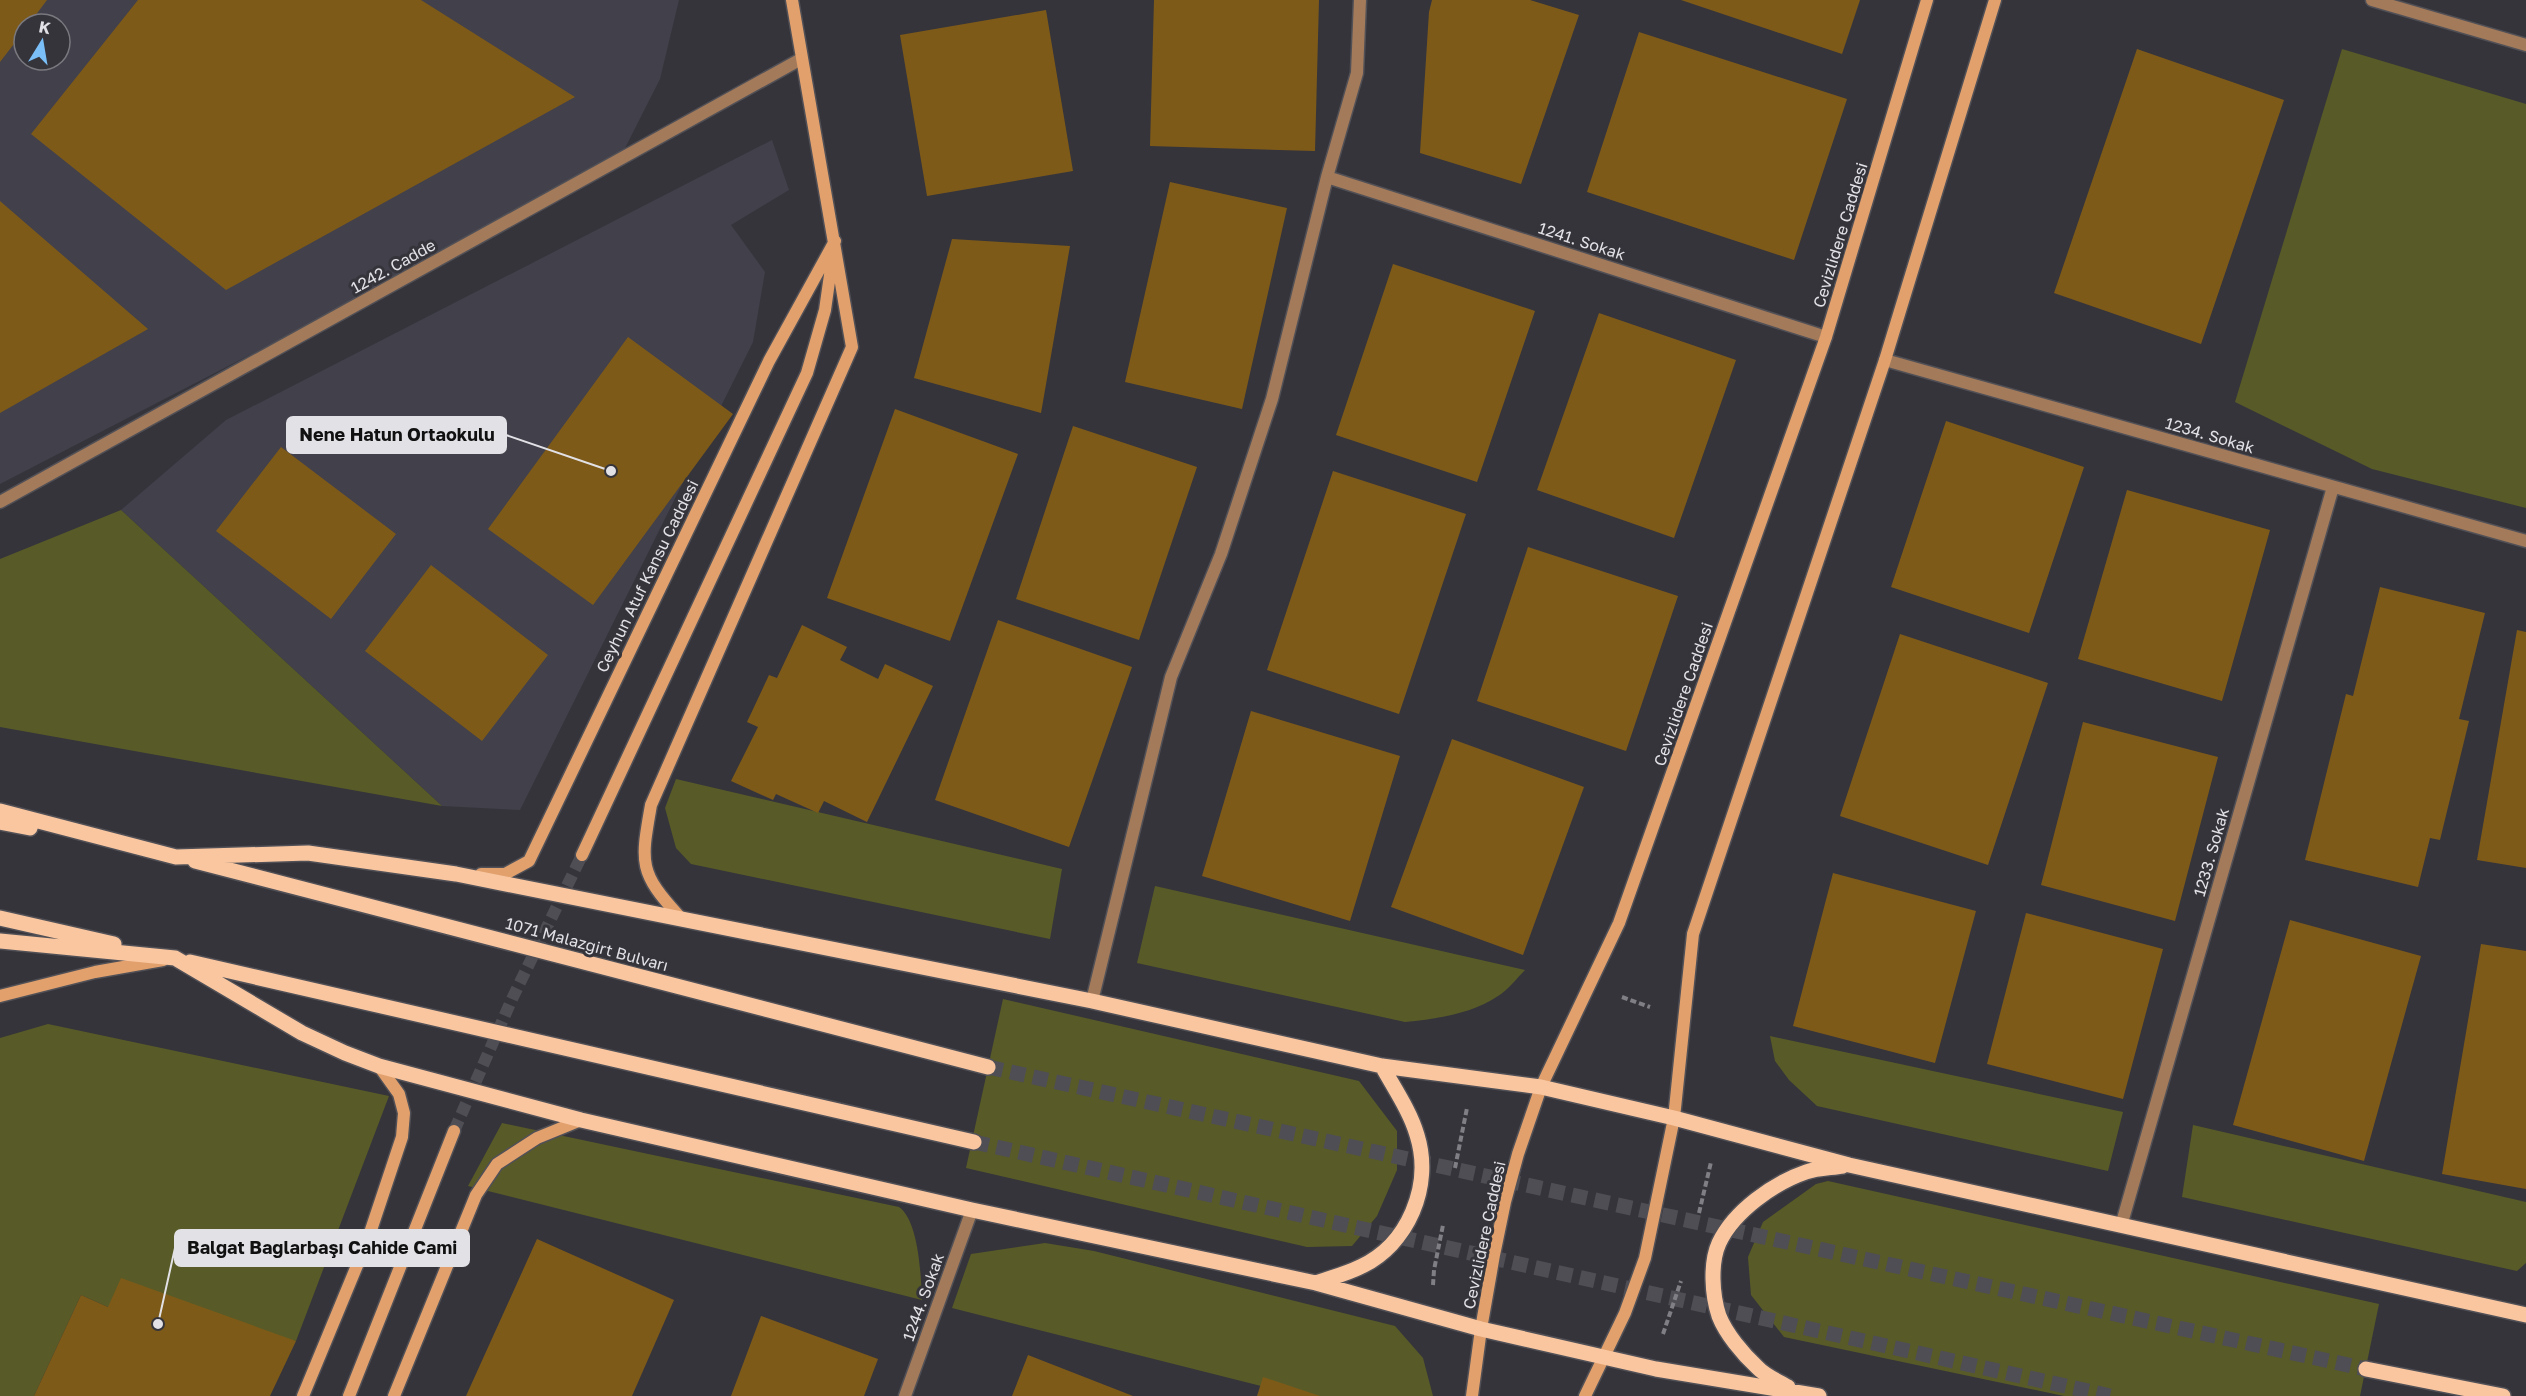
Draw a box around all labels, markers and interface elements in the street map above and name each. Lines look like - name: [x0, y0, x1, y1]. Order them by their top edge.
- north arrow: [12, 12, 72, 72]
- text: K: [37, 16, 53, 38]
- street label: Cevizlidere Caddesi: [1808, 160, 1872, 310]
- street label: 1241. Sokak: [1536, 218, 1628, 264]
- street label: 1242. Cadde: [347, 235, 439, 297]
- street label: 1234. Sokak: [2163, 413, 2257, 457]
- callout: Nene Hatun Ortaokulu: [287, 417, 506, 453]
- text: Nene Hatun Ortaokulu: [299, 423, 495, 445]
- street label: Ceyhun Atuf Kansu Caddesi: [592, 476, 702, 676]
- street label: Cevizlidere Caddesi: [1649, 619, 1717, 769]
- street label: 1233. Sokak: [2189, 805, 2233, 899]
- street label: 1071 Malazgirt Bulvarı: [504, 913, 670, 975]
- street label: Cevizlidere Caddesi: [1459, 1159, 1509, 1311]
- callout: Balgat Bağlarbaşı Cahide Cami: [175, 1230, 469, 1266]
- text: Balgat Bağlarbaşı Cahide Cami: [187, 1236, 457, 1258]
- street label: 1244. Sokak: [898, 1250, 948, 1344]

